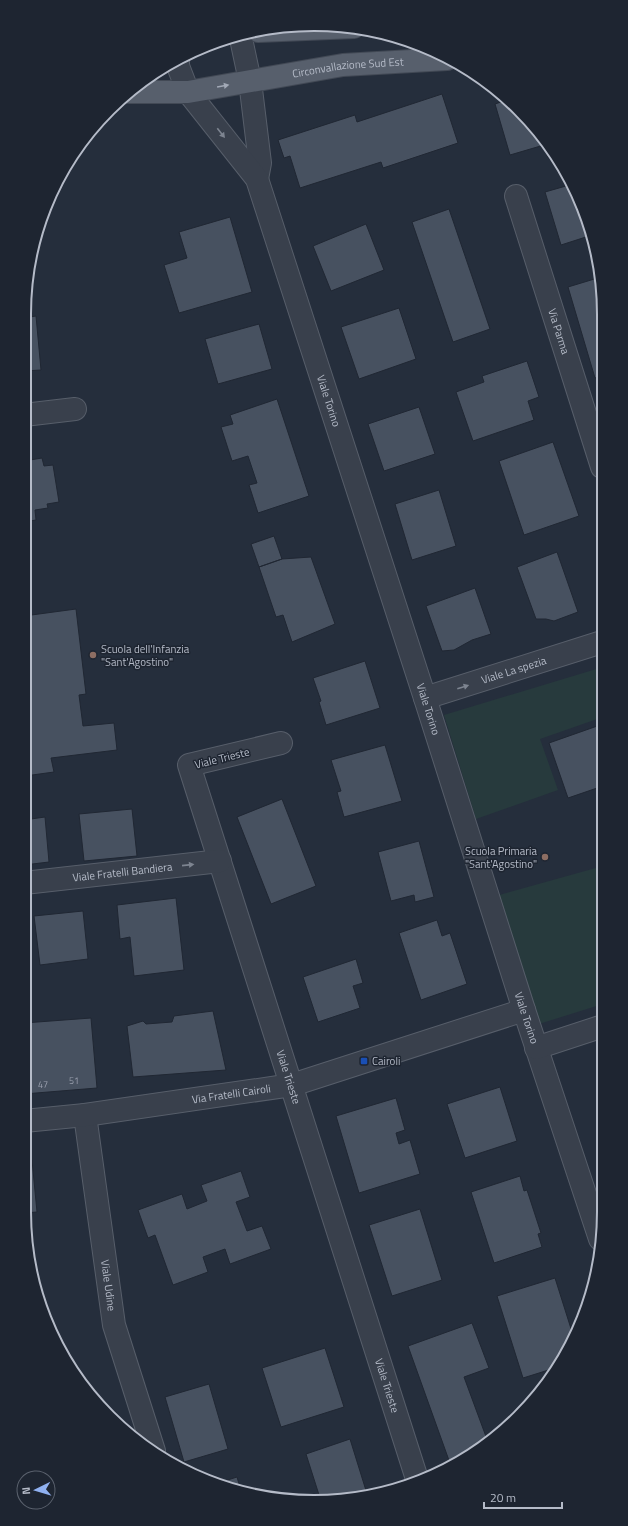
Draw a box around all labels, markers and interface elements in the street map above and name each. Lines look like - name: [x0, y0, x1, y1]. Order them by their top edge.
- street label: Circonvallazione Sud Est: [291, 54, 404, 82]
- one-way arrow: [217, 83, 229, 89]
- one-way arrow: [216, 128, 225, 139]
- street label: Via Parma: [544, 306, 574, 357]
- street label: Viale Torino: [313, 373, 345, 429]
- place label: Scuola dell'Infanzia "Sant'Agostino": [101, 641, 190, 670]
- marker: Scuola dell'Infanzia "Sant'Agostino": [88, 650, 98, 660]
- street label: Viale La spezia: [479, 652, 549, 688]
- street label: Viale Torino: [413, 681, 444, 737]
- one-way arrow: [457, 683, 469, 689]
- street label: Viale Trieste: [193, 743, 252, 773]
- place label: Scuola Primaria "Sant'Agostino": [465, 843, 537, 872]
- marker: Scuola Primaria "Sant'Agostino": [540, 852, 550, 862]
- street label: Viale Fratelli Bandiera: [72, 858, 174, 886]
- one-way arrow: [182, 861, 194, 868]
- street label: Viale Torino: [511, 990, 543, 1046]
- street label: Viale Trieste: [272, 1048, 305, 1106]
- place label: Cairoli: [372, 1053, 400, 1069]
- marker: Cairoli: [359, 1056, 369, 1066]
- house number: 51: [69, 1074, 79, 1087]
- house number: 47: [38, 1078, 48, 1091]
- street label: Via Fratelli Cairoli: [191, 1080, 272, 1107]
- street label: Viale Udine: [97, 1259, 120, 1312]
- street label: Viale Trieste: [371, 1356, 403, 1415]
- north arrow: [16, 1470, 56, 1510]
- scale bar: [484, 1484, 562, 1510]
- text: N: [18, 1486, 34, 1495]
- text: 20 m: [490, 1488, 516, 1507]

